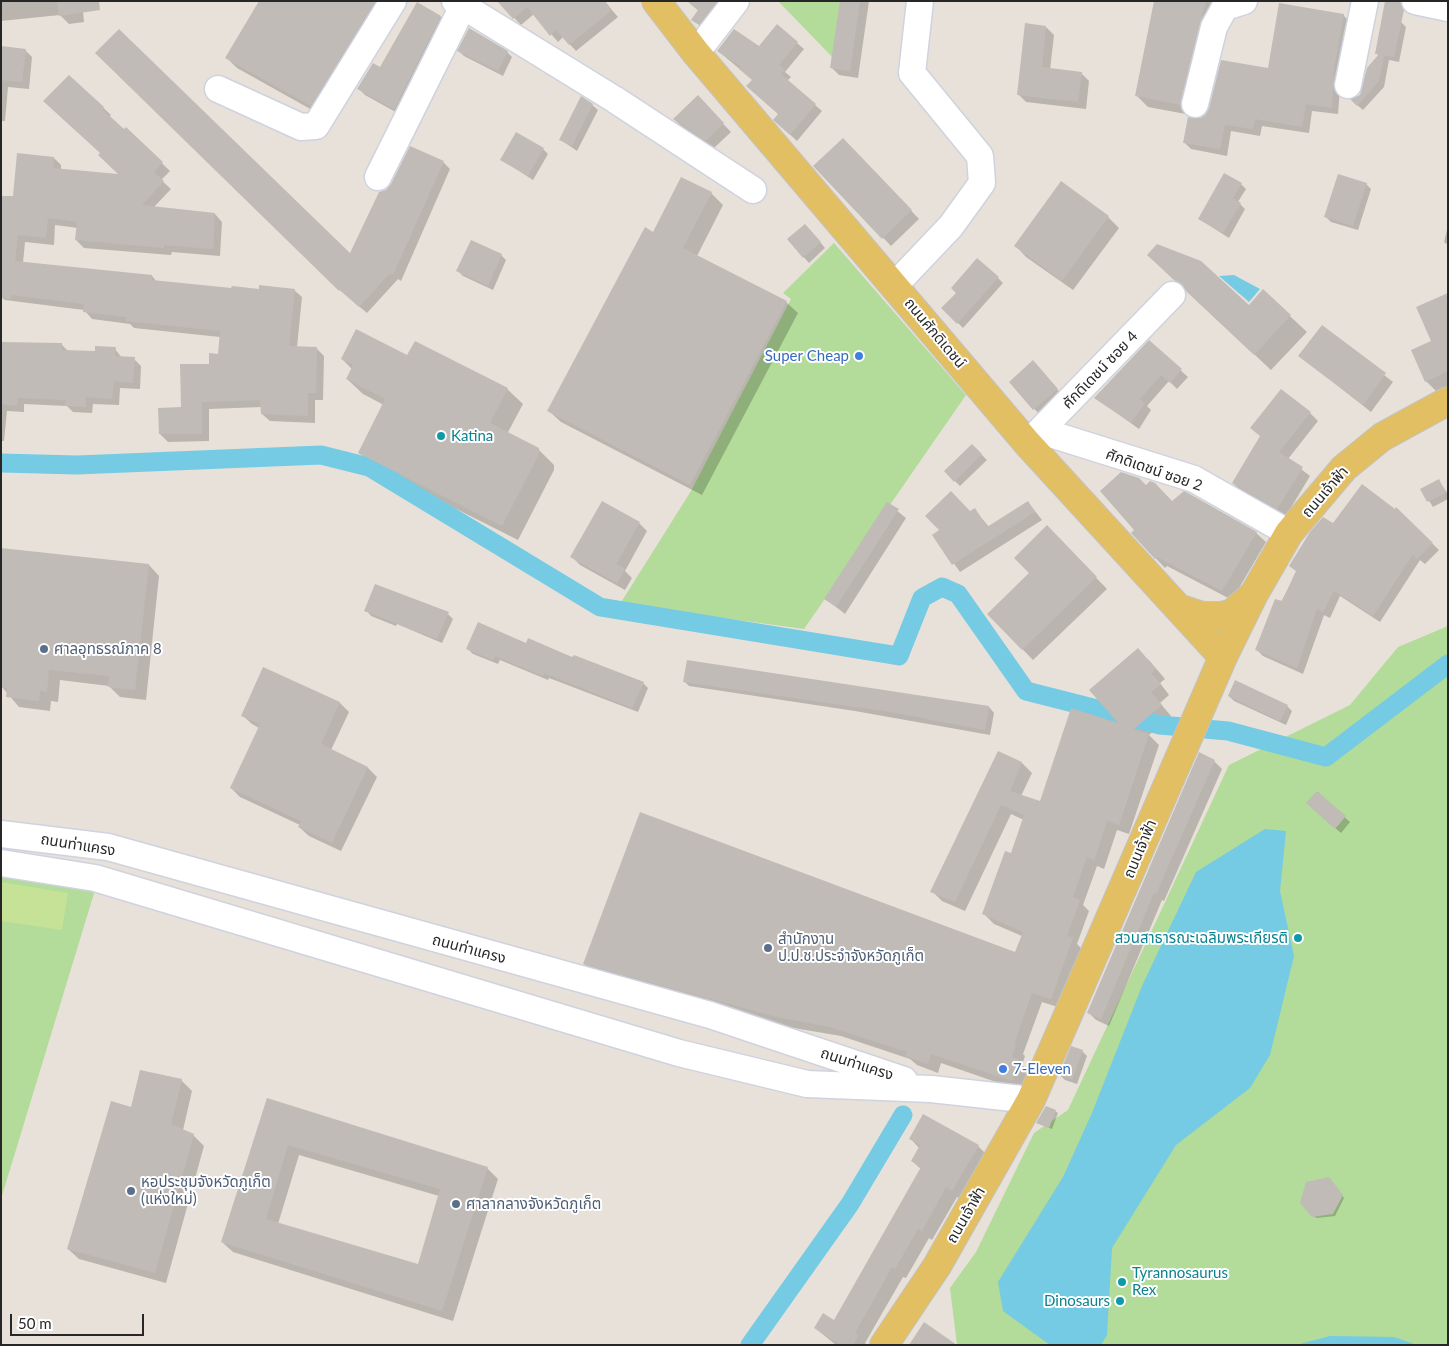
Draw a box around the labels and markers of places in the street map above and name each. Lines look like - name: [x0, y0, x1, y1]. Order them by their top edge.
- place label: Super Cheap: [765, 347, 849, 365]
- marker: Super Cheap: [853, 350, 865, 362]
- place label: Katina: [451, 427, 493, 445]
- marker: Katina: [435, 430, 447, 442]
- place label: ศาลอุทธรณ์ภาค 8: [54, 640, 162, 658]
- marker: ศาลอุทธรณ์ภาค 8: [38, 643, 50, 655]
- place label: สวนสาธารณะเฉลิมพระเกียรติ: [1115, 929, 1288, 947]
- place label: สำนักงาน ป.ป.ช.ประจำจังหวัดภูเก็ต: [778, 930, 924, 965]
- marker: สวนสาธารณะเฉลิมพระเกียรติ: [1292, 932, 1304, 944]
- marker: สำนักงาน ป.ป.ช.ประจำจังหวัดภูเก็ต: [762, 942, 774, 954]
- place label: 7-Eleven: [1013, 1060, 1071, 1078]
- marker: 7-Eleven: [997, 1063, 1009, 1075]
- place label: หอประชุมจังหวัดภูเก็ต (แห่งใหม่): [141, 1173, 271, 1208]
- marker: หอประชุมจังหวัดภูเก็ต (แห่งใหม่): [125, 1185, 137, 1197]
- place label: ศาลากลางจังหวัดภูเก็ต: [466, 1195, 601, 1213]
- marker: ศาลากลางจังหวัดภูเก็ต: [450, 1198, 462, 1210]
- place label: Tyrannosaurus Rex: [1132, 1264, 1228, 1299]
- marker: Tyrannosaurus Rex: [1116, 1276, 1128, 1288]
- place label: Dinosaurs: [1044, 1292, 1110, 1310]
- marker: Dinosaurs: [1114, 1295, 1126, 1307]

